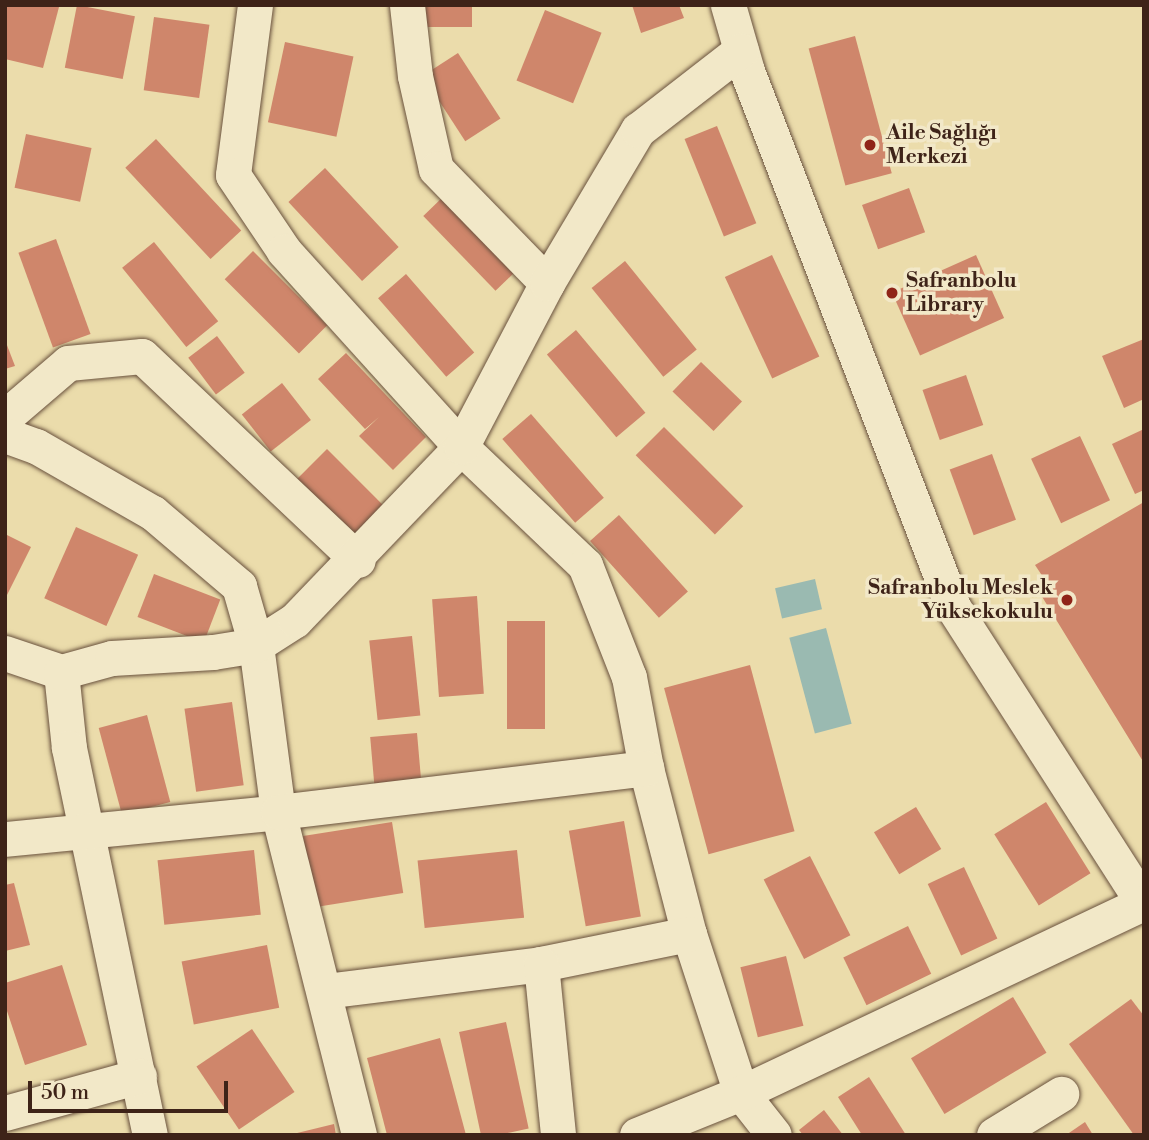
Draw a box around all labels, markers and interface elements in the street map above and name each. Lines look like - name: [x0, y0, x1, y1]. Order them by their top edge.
- place label: Aile Sağlığı Merkezi: [886, 120, 997, 170]
- marker: Aile Sağlığı Merkezi: [860, 135, 880, 155]
- place label: Safranbolu Library: [906, 268, 1017, 318]
- marker: Safranbolu Library: [884, 285, 900, 301]
- place label: Safranbolu Meslek Yüksekokulu: [868, 575, 1053, 625]
- marker: Safranbolu Meslek Yüksekokulu: [1059, 592, 1075, 608]
- scale bar: [32, 1066, 231, 1110]
- text: 50 m: [41, 1080, 89, 1106]

